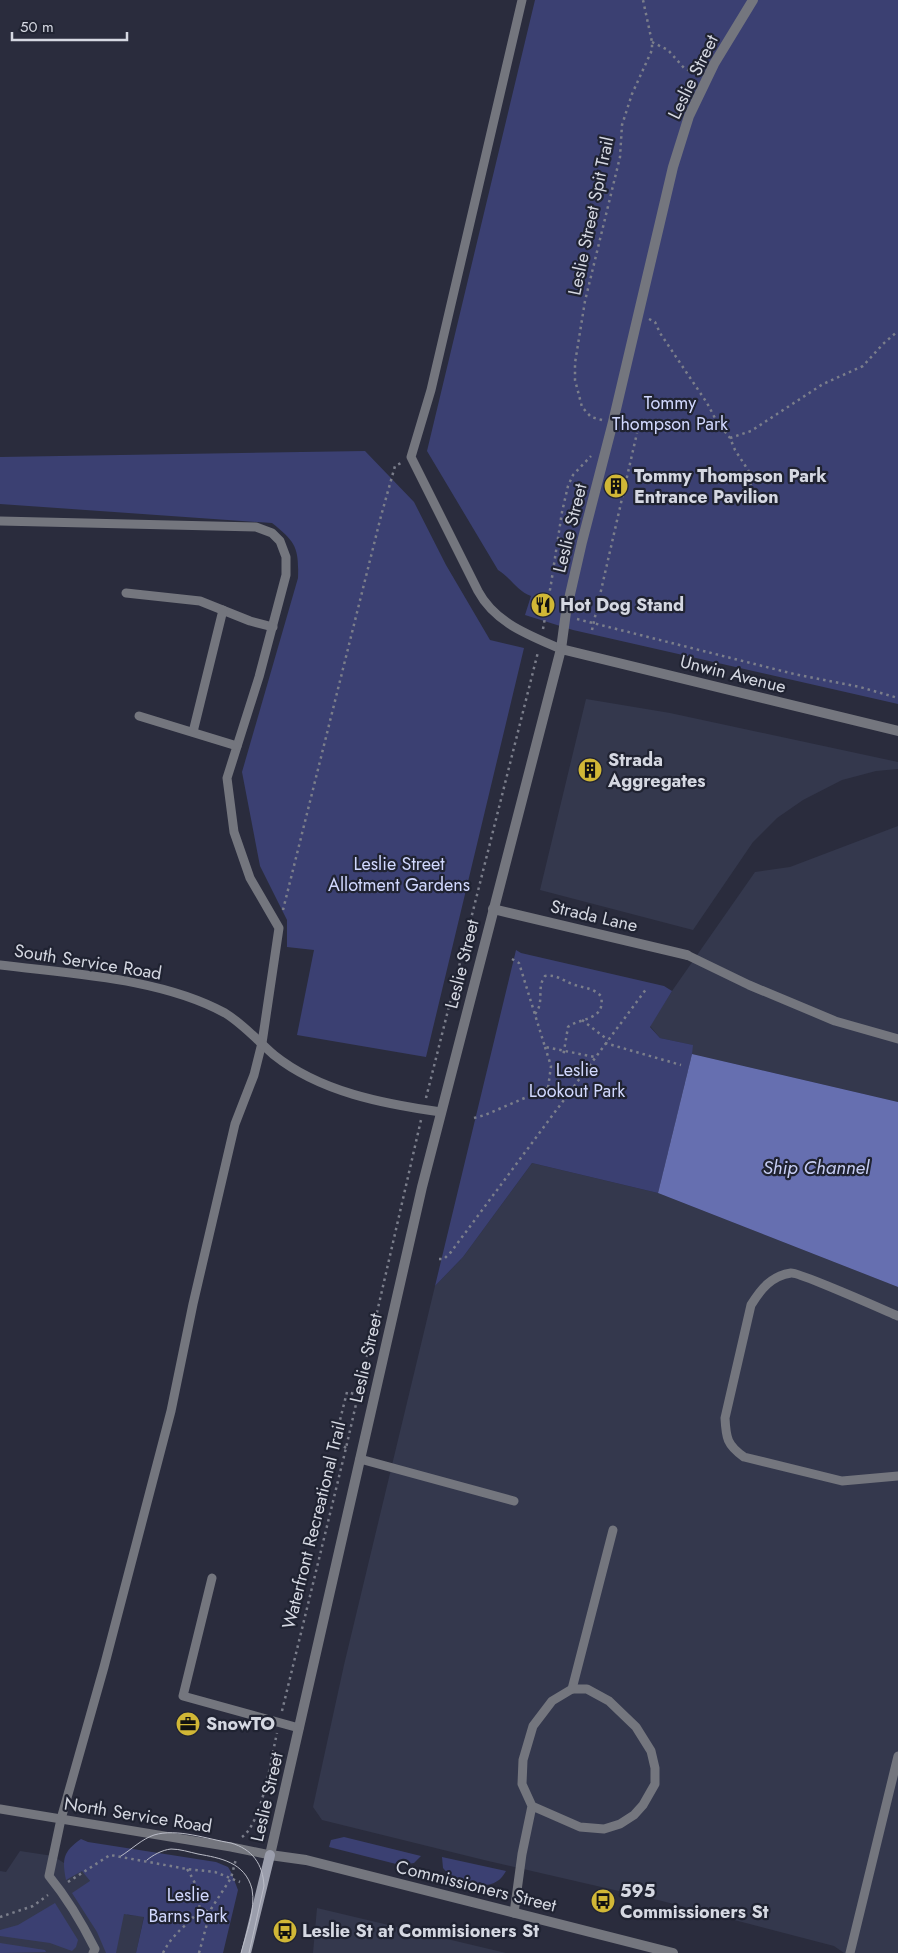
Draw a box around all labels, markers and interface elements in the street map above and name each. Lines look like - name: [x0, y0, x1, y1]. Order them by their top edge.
- scale bar: [12, 10, 128, 42]
- text: 50 m: [20, 16, 54, 38]
- street label: Leslie Street: [661, 30, 725, 124]
- street label: Leslie Street Spit Trail: [561, 134, 621, 298]
- park label: Tommy Thompson Park: [612, 390, 728, 437]
- place label: Tommy Thompson Park Entrance Pavilion: [634, 463, 827, 510]
- building icon: Tommy Thompson Park Entrance Pavilion: [603, 473, 629, 499]
- street label: Leslie Street: [546, 480, 594, 575]
- restaurant icon: Hot Dog Stand: [530, 592, 556, 618]
- place label: Hot Dog Stand: [560, 592, 684, 618]
- street label: Unwin Avenue: [677, 648, 789, 700]
- place label: Strada Aggregates: [607, 747, 706, 794]
- building icon: Strada Aggregates: [577, 757, 603, 783]
- park label: Leslie Street Allotment Gardens: [328, 851, 470, 898]
- street label: Strada Lane: [548, 893, 640, 939]
- street label: Leslie Street: [438, 916, 486, 1011]
- street label: South Service Road: [12, 938, 164, 986]
- park label: Leslie Lookout Park: [529, 1057, 625, 1104]
- water label: Ship Channel: [763, 1154, 870, 1181]
- street label: Leslie Street: [343, 1310, 389, 1405]
- street label: Waterfront Recreational Trail: [276, 1418, 352, 1632]
- office icon: SnowTO: [175, 1711, 201, 1737]
- place label: SnowTO: [206, 1711, 275, 1737]
- street label: Leslie Street: [244, 1749, 290, 1844]
- street label: North Service Road: [62, 1790, 214, 1840]
- street label: Commissioners Street: [393, 1853, 560, 1919]
- place label: 595 Commissioners St: [620, 1878, 769, 1925]
- park label: Leslie Barns Park: [148, 1882, 228, 1929]
- bus stop icon: 595 Commissioners St: [590, 1888, 616, 1914]
- bus stop icon: Leslie St at Commisioners St: [272, 1918, 298, 1944]
- place label: Leslie St at Commisioners St: [302, 1918, 539, 1944]

